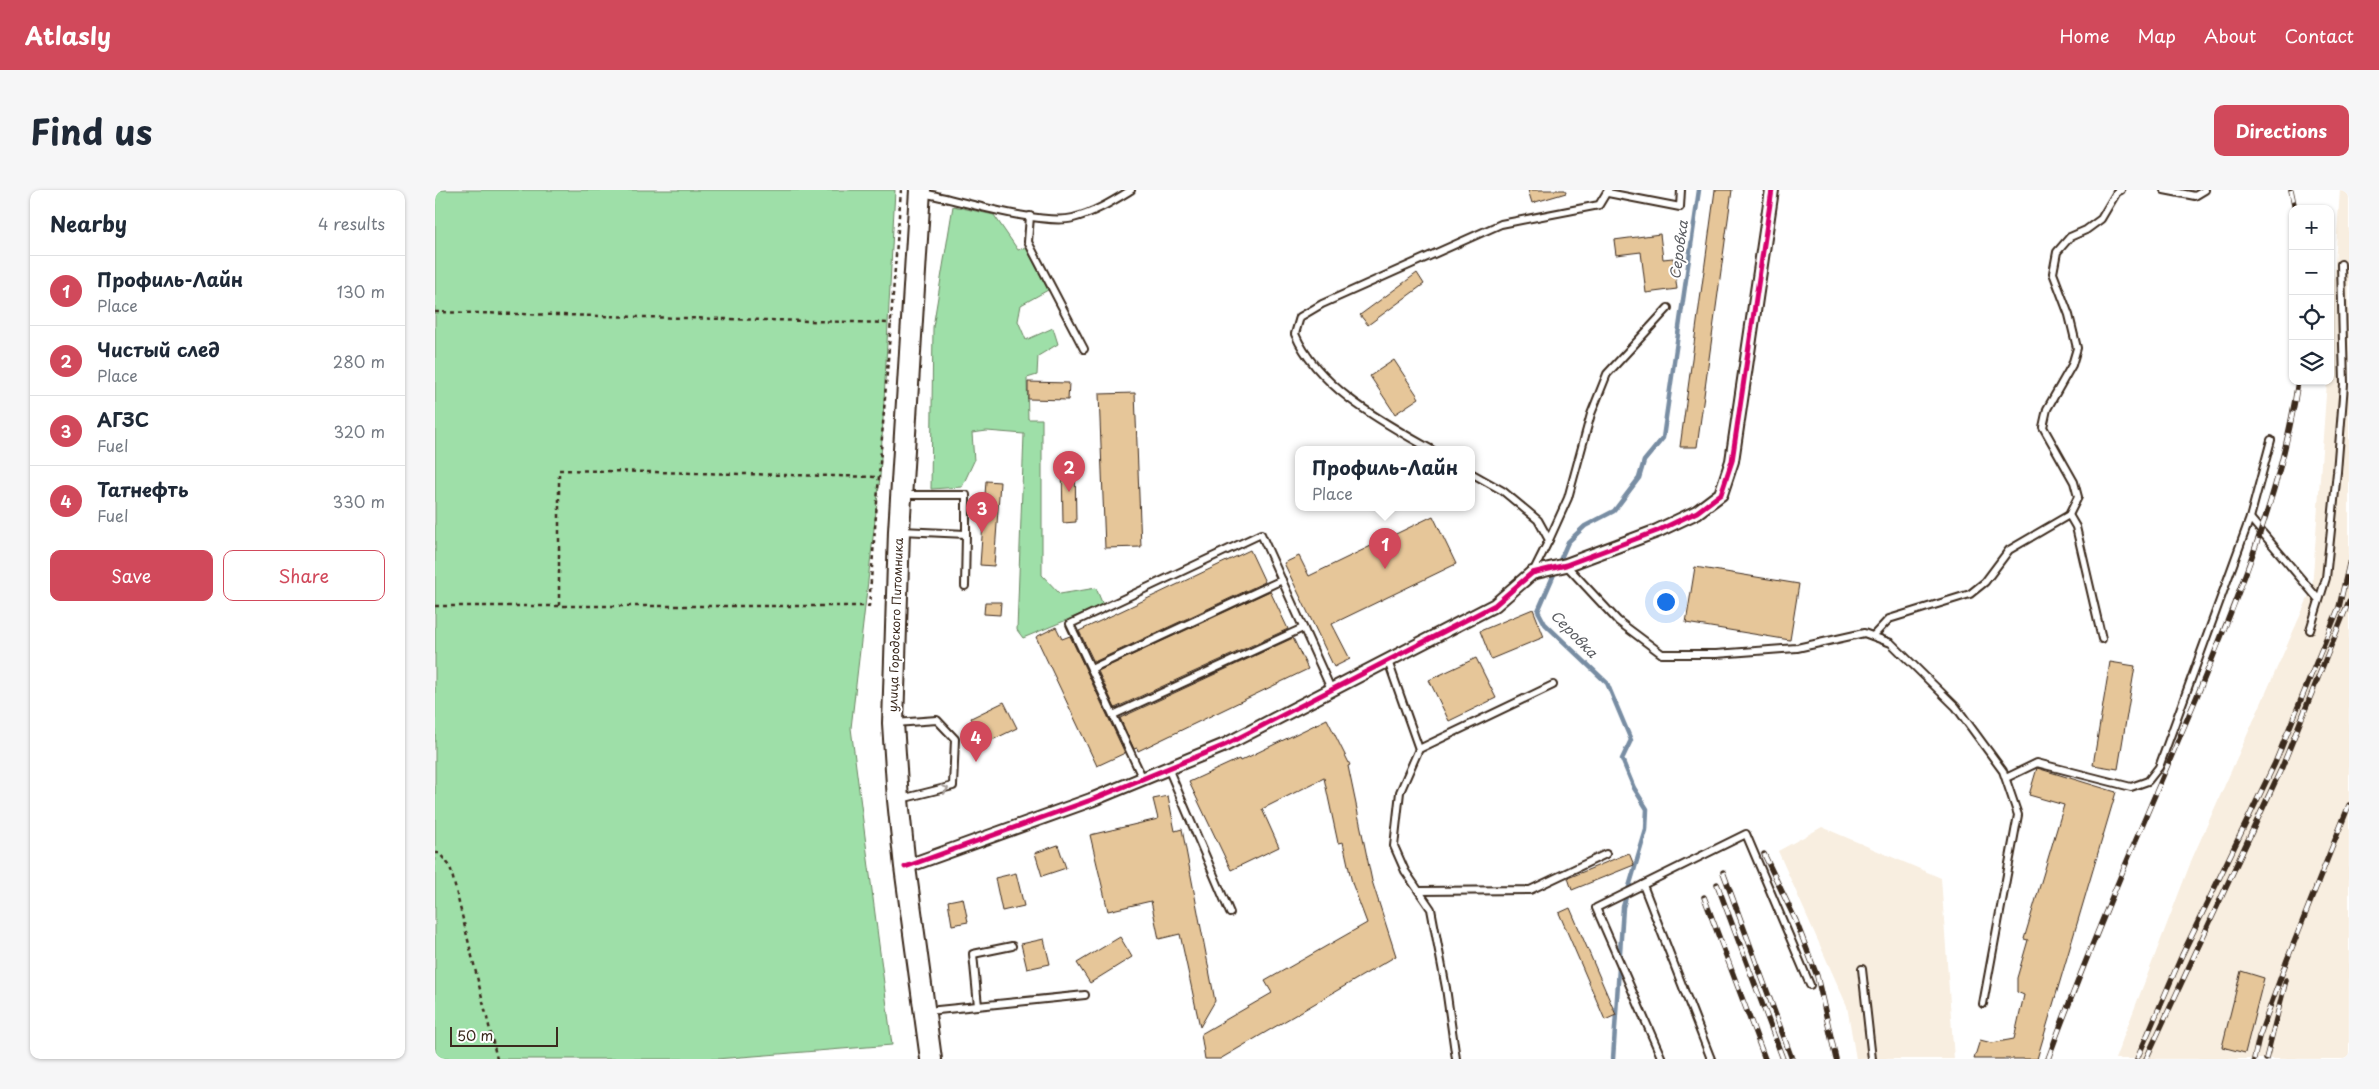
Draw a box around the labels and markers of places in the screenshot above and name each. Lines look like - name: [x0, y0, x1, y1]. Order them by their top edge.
- pin: 2: [1053, 451, 1085, 492]
- pin: 3: [966, 492, 998, 533]
- pin: 1: [1369, 528, 1401, 569]
- pin: 4: [960, 721, 992, 762]

